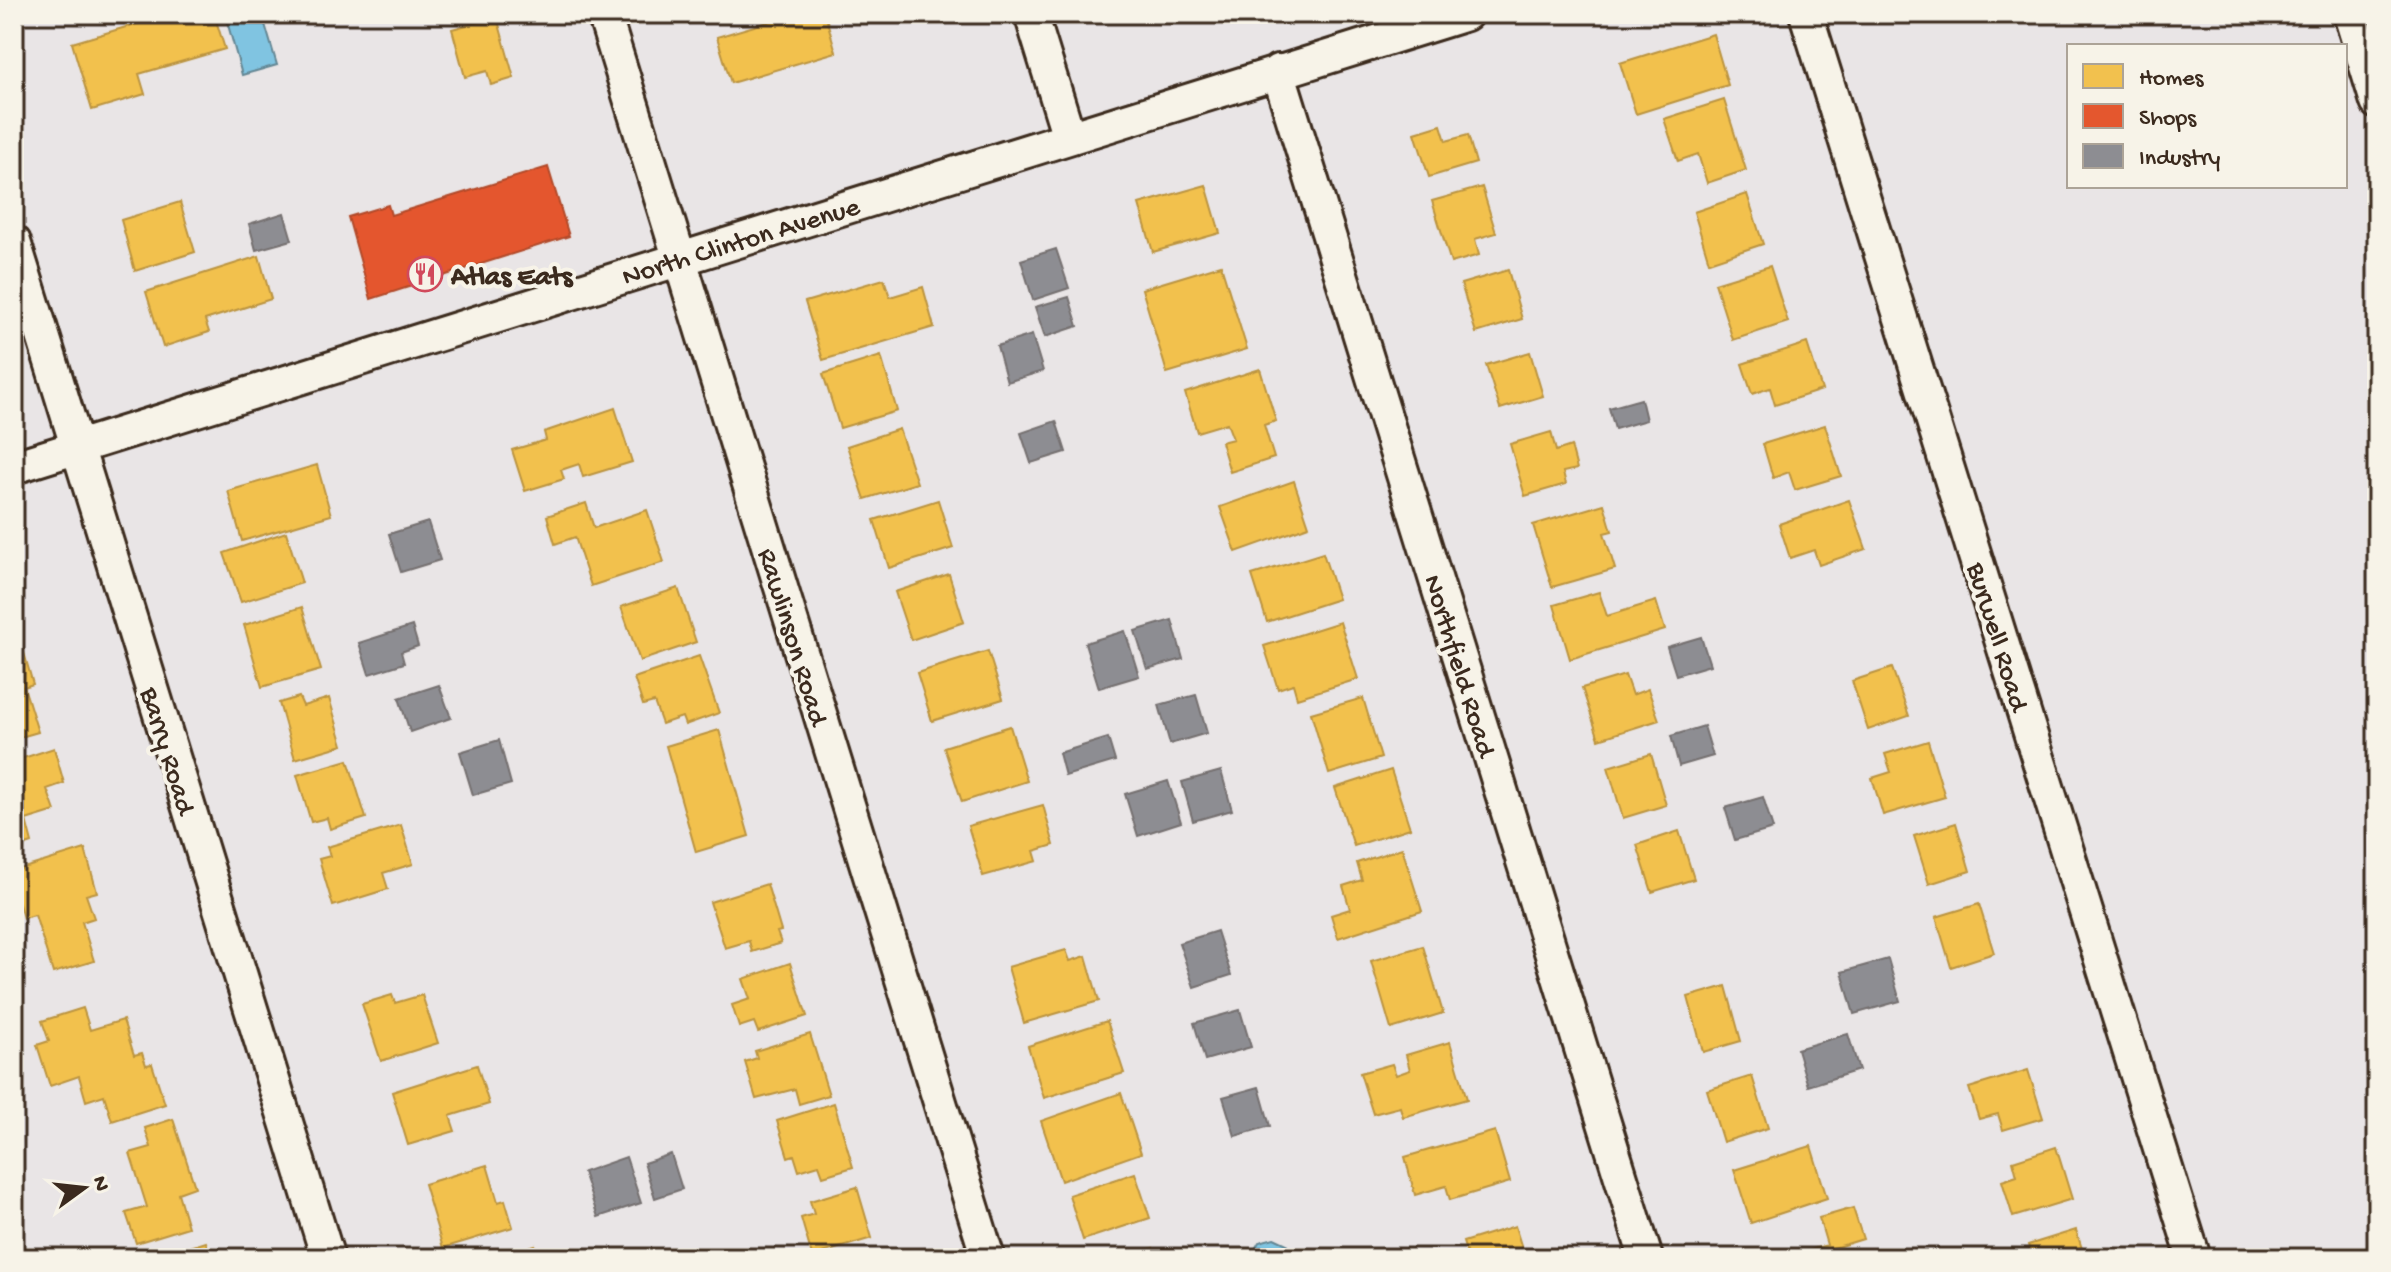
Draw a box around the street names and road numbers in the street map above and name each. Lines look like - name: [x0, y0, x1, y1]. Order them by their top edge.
- street label: North Clinton Avenue: [619, 191, 865, 295]
- street label: Rawlinson Road: [748, 545, 834, 732]
- street label: Burwell Road: [1957, 558, 2035, 718]
- street label: Northfield Road: [1414, 571, 1502, 764]
- street label: Barry Road: [130, 683, 201, 821]

